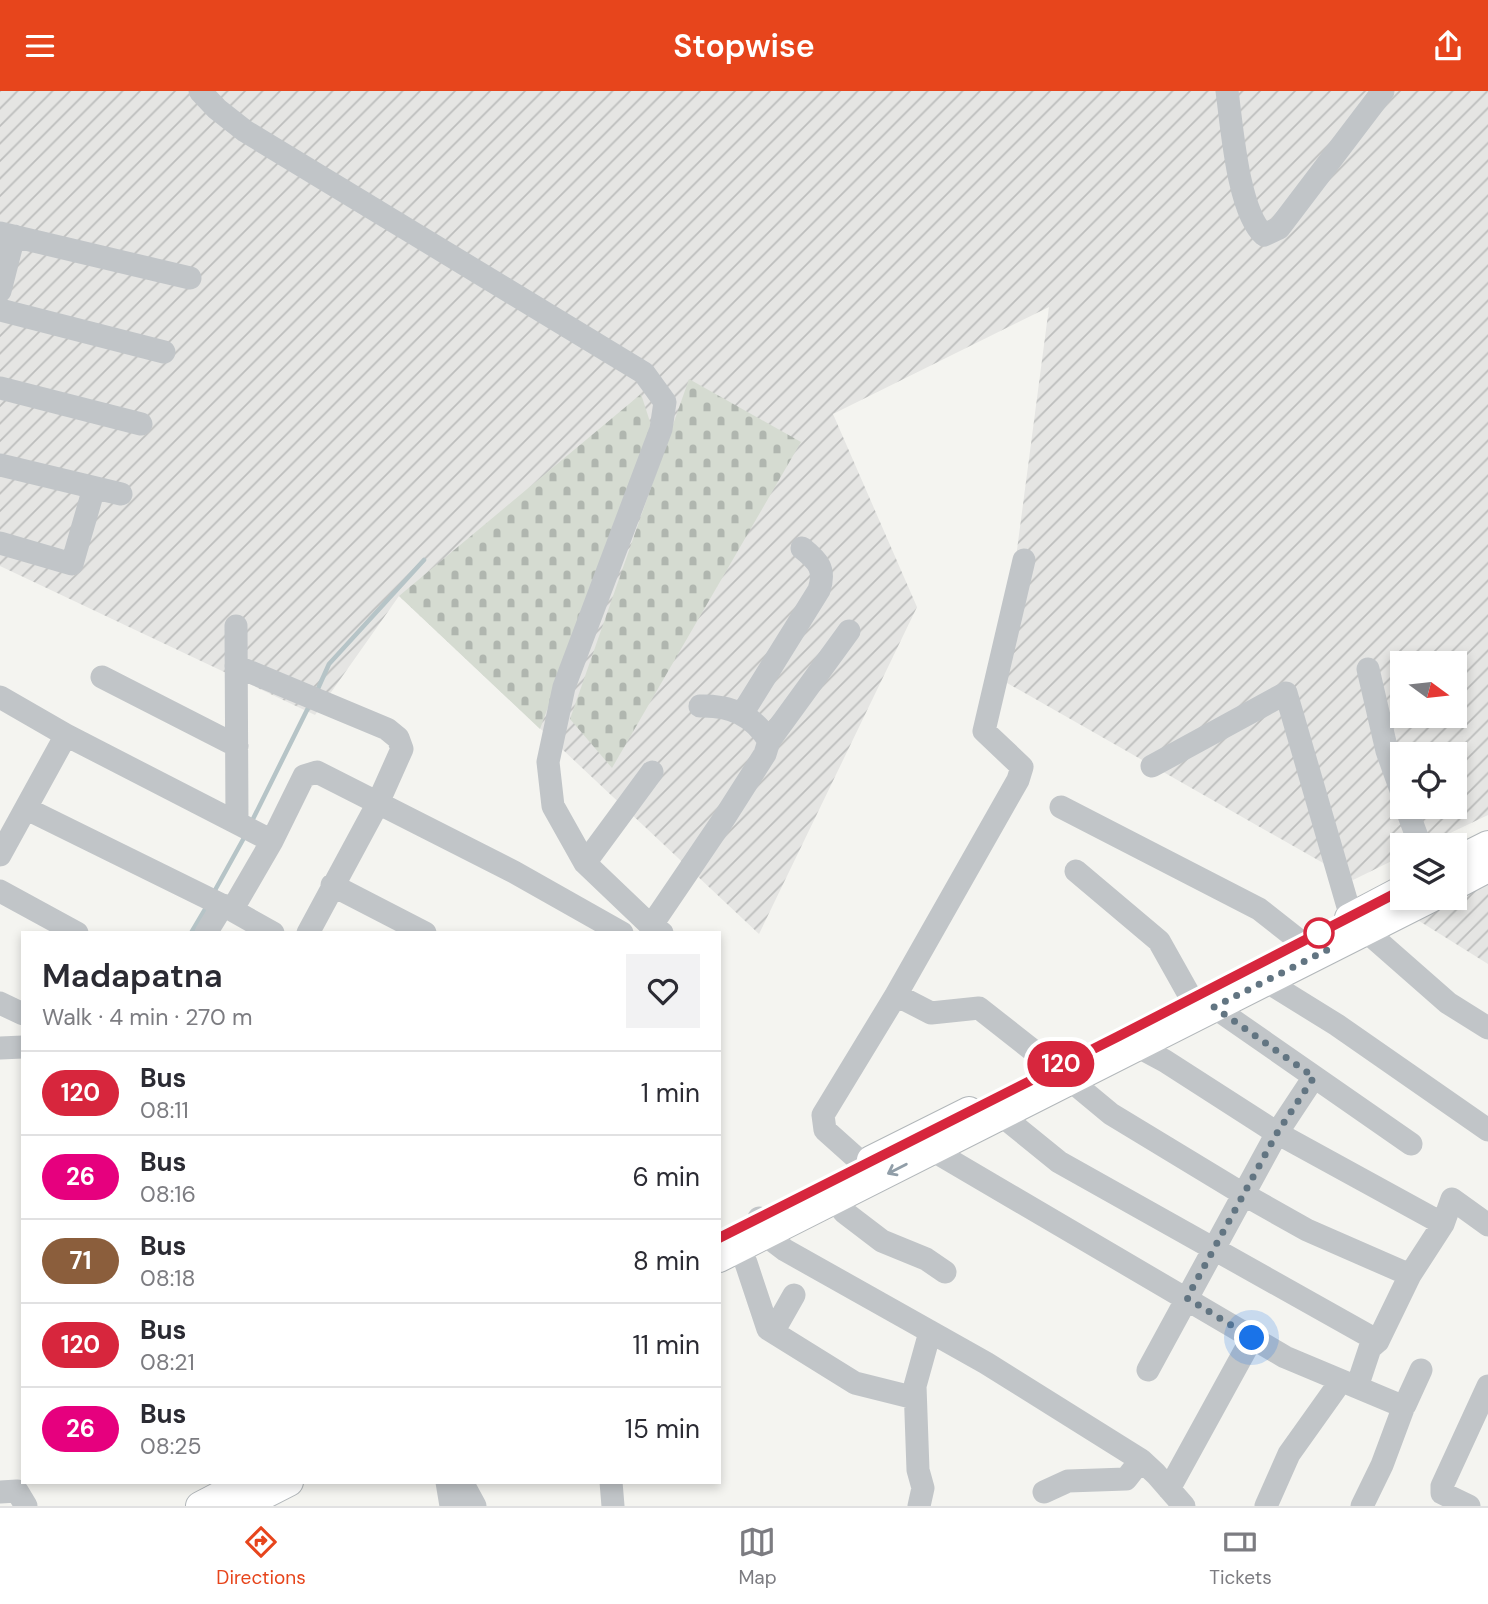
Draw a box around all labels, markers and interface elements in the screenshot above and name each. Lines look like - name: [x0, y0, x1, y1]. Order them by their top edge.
- text: Stopwise: [673, 25, 815, 67]
- icon: menu: [21, 27, 59, 65]
- icon: share: [1429, 27, 1467, 65]
- north arrow: [1390, 651, 1466, 728]
- map controls: [1390, 651, 1467, 910]
- button: locate: [1390, 742, 1467, 819]
- button: layers: [1390, 833, 1467, 910]
- unlabelled marker: [1304, 918, 1334, 948]
- text: Madapatna: [42, 954, 223, 997]
- button: heart: [626, 954, 700, 1028]
- text: Walk · 4 min · 270 m: [42, 1002, 252, 1032]
- line badge: 120: [1021, 1041, 1101, 1087]
- text: 120: [1041, 1048, 1081, 1079]
- text: Bus: [140, 1061, 186, 1095]
- text: 1 min: [641, 1076, 700, 1110]
- text: 120: [61, 1077, 100, 1108]
- text: 08:11: [140, 1095, 189, 1125]
- text: Bus: [140, 1145, 186, 1179]
- text: 6 min: [632, 1160, 700, 1194]
- text: 26: [66, 1161, 95, 1192]
- one-way arrow: [887, 1162, 908, 1176]
- text: 08:16: [140, 1179, 196, 1209]
- text: Bus: [140, 1229, 186, 1263]
- text: 8 min: [633, 1244, 700, 1278]
- text: 71: [69, 1245, 92, 1276]
- text: 08:18: [140, 1263, 196, 1293]
- text: Bus: [140, 1313, 186, 1347]
- your location: [1234, 1320, 1269, 1355]
- text: 11 min: [633, 1328, 700, 1362]
- text: 120: [61, 1329, 100, 1360]
- text: 08:21: [140, 1347, 195, 1377]
- text: Bus: [140, 1397, 186, 1431]
- text: 15 min: [625, 1412, 700, 1446]
- text: 26: [66, 1413, 95, 1444]
- text: 08:25: [140, 1431, 202, 1461]
- tab: Directions: [216, 1523, 306, 1590]
- tab: Map: [738, 1523, 777, 1590]
- tab: Tickets: [1209, 1523, 1272, 1590]

